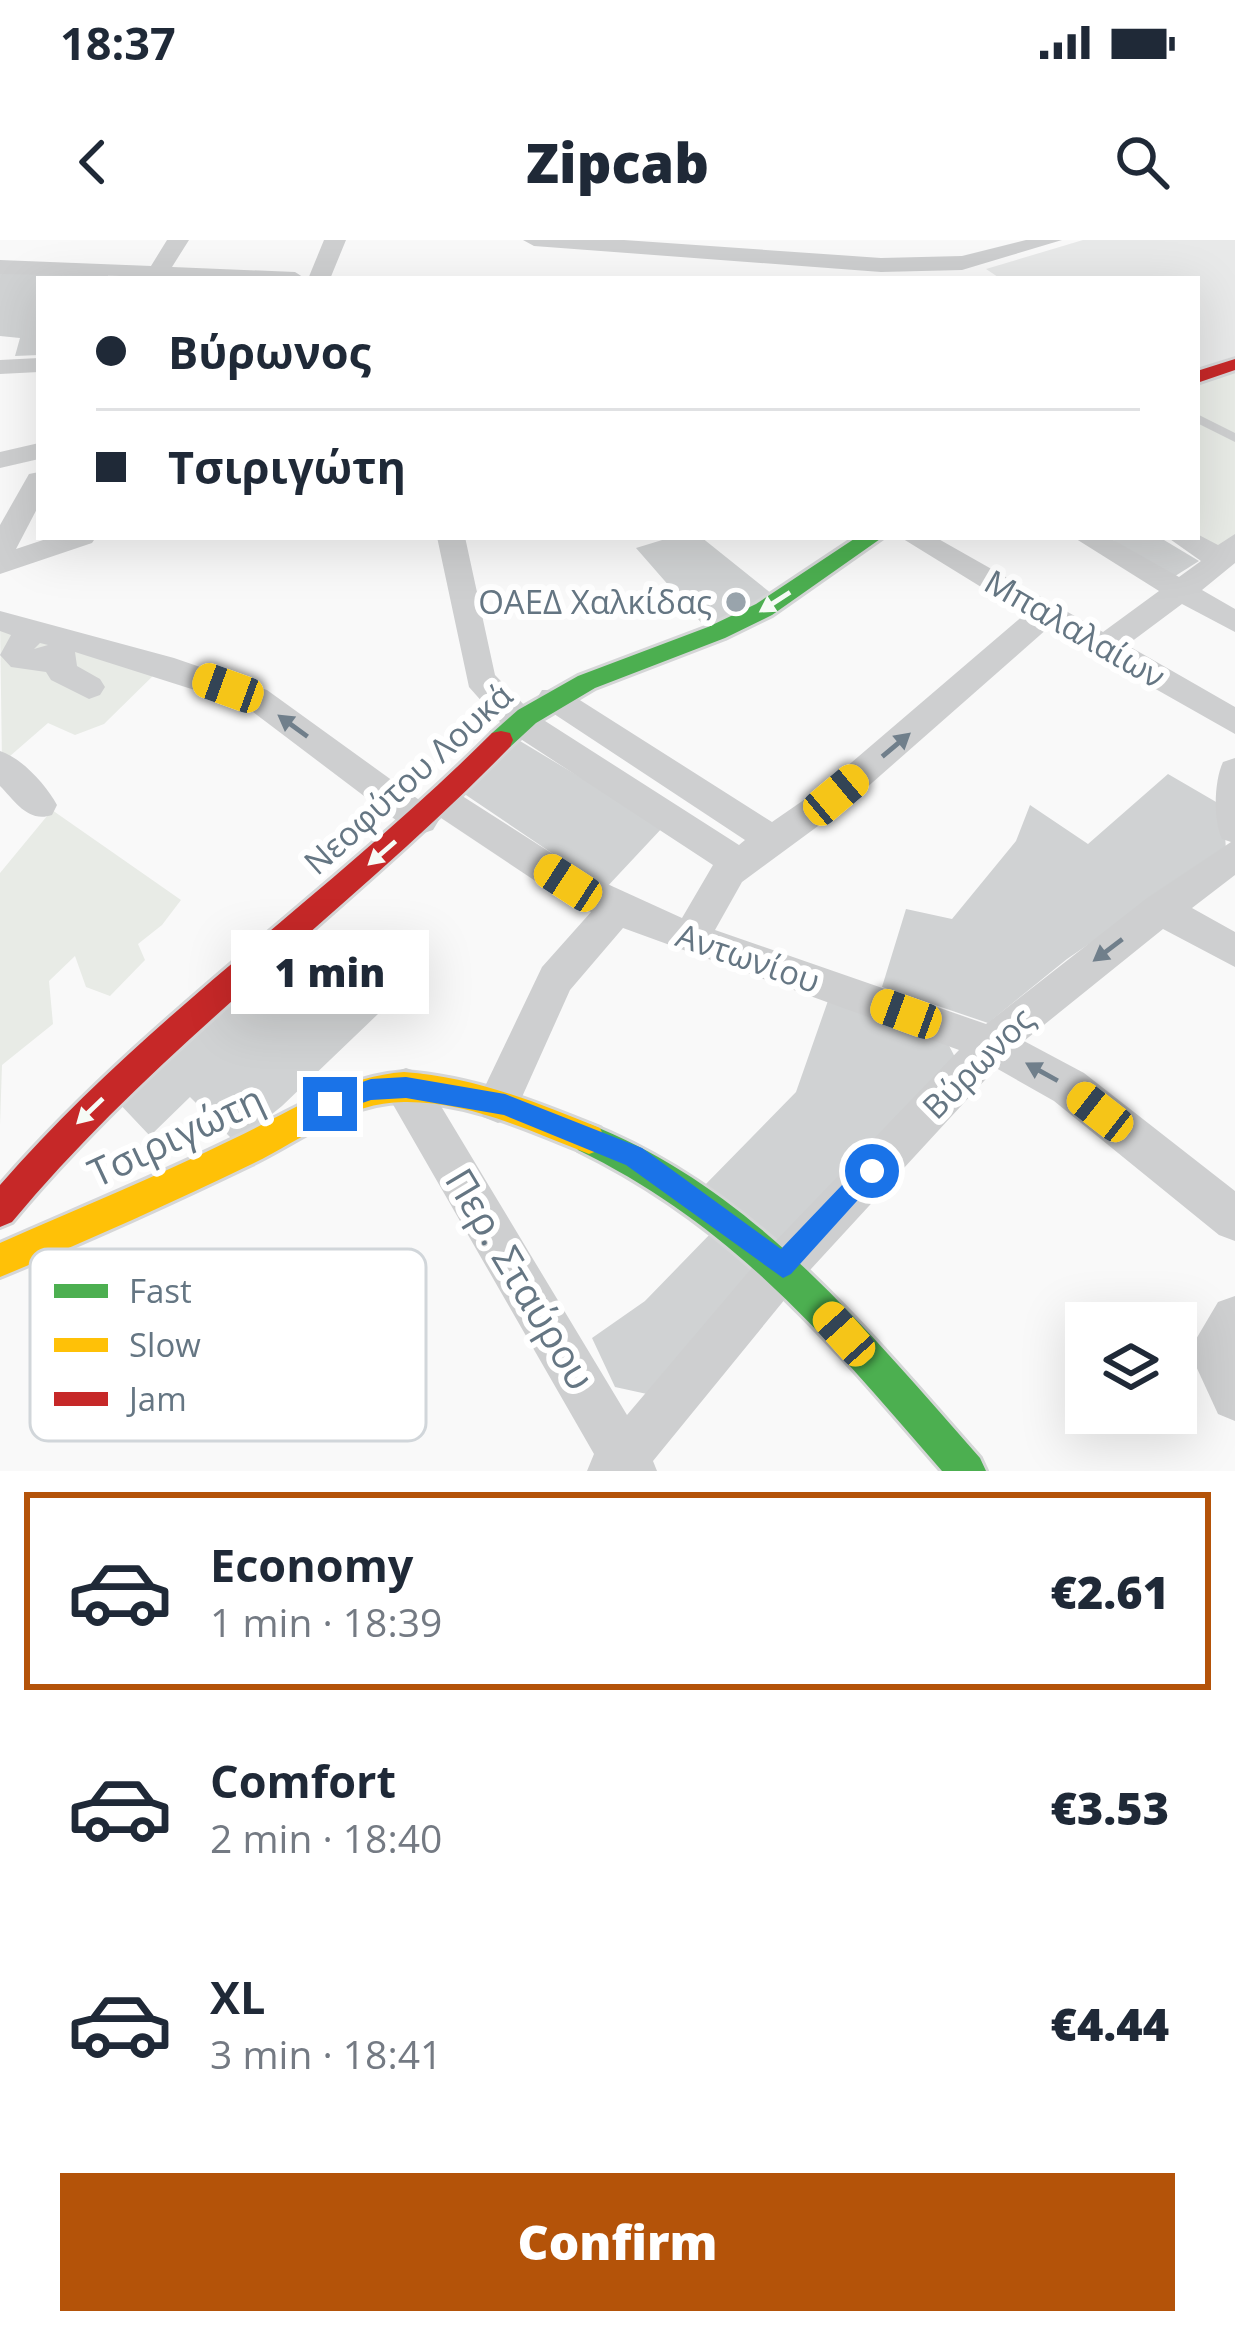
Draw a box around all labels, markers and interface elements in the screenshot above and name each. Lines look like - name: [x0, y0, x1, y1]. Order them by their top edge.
- text: 18:37: [60, 12, 176, 73]
- text: Zipcab: [526, 125, 709, 199]
- icon: back: [60, 129, 126, 195]
- icon: search: [1109, 129, 1175, 195]
- text: Βύρωνος: [168, 321, 371, 382]
- text: Τσιριγώτη: [168, 436, 406, 497]
- street label: Μπαλαλαίων: [977, 559, 1174, 698]
- place label: ΟΑΕΔ Χαλκίδας: [478, 579, 712, 624]
- marker: ΟΑΕΔ Χαλκίδας: [723, 589, 749, 615]
- one-way arrow: [758, 591, 792, 612]
- car: [188, 659, 268, 717]
- street label: Νεοφύτου Λουκά: [294, 673, 521, 884]
- one-way arrow: [277, 714, 309, 738]
- one-way arrow: [880, 733, 911, 759]
- car: [797, 758, 875, 832]
- one-way arrow: [368, 839, 397, 866]
- car: [528, 848, 608, 918]
- street label: Αντωνίου: [670, 912, 826, 1003]
- callout: 1 min: [231, 930, 429, 1014]
- one-way arrow: [1092, 938, 1124, 962]
- text: 1 min: [275, 945, 385, 998]
- car: [866, 985, 946, 1043]
- street label: Βύρωνος: [912, 997, 1043, 1128]
- one-way arrow: [1025, 1062, 1059, 1083]
- street label: Τσιριγώτη: [79, 1071, 272, 1198]
- car: [1061, 1076, 1139, 1148]
- route end: [303, 1077, 357, 1131]
- one-way arrow: [76, 1096, 105, 1124]
- route start: [845, 1144, 899, 1198]
- street label: Περ. Σταύρου: [434, 1158, 608, 1399]
- legend: [30, 1249, 426, 1441]
- text: Fast: [129, 1268, 192, 1313]
- car: [807, 1295, 881, 1373]
- map controls: [1065, 1302, 1197, 1434]
- button: layers: [1065, 1302, 1197, 1434]
- text: Slow: [129, 1322, 201, 1367]
- text: Jam: [126, 1376, 187, 1421]
- text: Economy: [210, 1534, 413, 1595]
- icon: car: [66, 1537, 174, 1645]
- text: €2.61: [1051, 1561, 1169, 1622]
- text: 1 min · 18:39: [210, 1595, 442, 1648]
- text: Comfort: [210, 1750, 396, 1811]
- icon: car: [66, 1753, 174, 1861]
- text: €3.53: [1051, 1777, 1169, 1838]
- text: 2 min · 18:40: [210, 1811, 442, 1864]
- text: XL: [210, 1966, 265, 2027]
- icon: car: [66, 1969, 174, 2077]
- text: €4.44: [1051, 1993, 1169, 2054]
- text: 3 min · 18:41: [210, 2027, 442, 2080]
- button: Confirm: [60, 2173, 1175, 2311]

